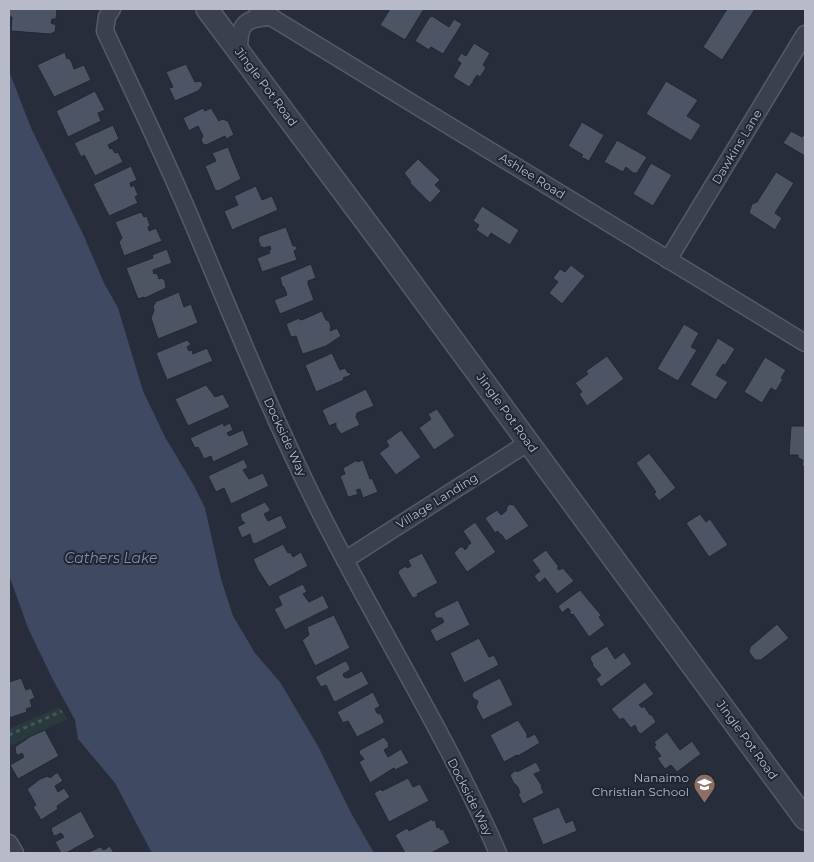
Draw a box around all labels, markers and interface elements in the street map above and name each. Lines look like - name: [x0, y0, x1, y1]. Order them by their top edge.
- street label: Jingle Pot Road: [231, 44, 301, 129]
- street label: Dawkins Lane: [708, 107, 765, 187]
- street label: Ashlee Road: [497, 149, 568, 202]
- street label: Jingle Pot Road: [473, 369, 541, 455]
- street label: Dockside Way: [261, 395, 310, 479]
- street label: Village Landing: [393, 469, 480, 532]
- water label: Cathers Lake: [64, 549, 158, 567]
- street label: Jingle Pot Road: [713, 696, 781, 782]
- street label: Dockside Way: [445, 756, 497, 838]
- place label: Nanaimo Christian School: [592, 770, 689, 799]
- school or university icon: Nanaimo Christian School: [693, 773, 717, 804]

